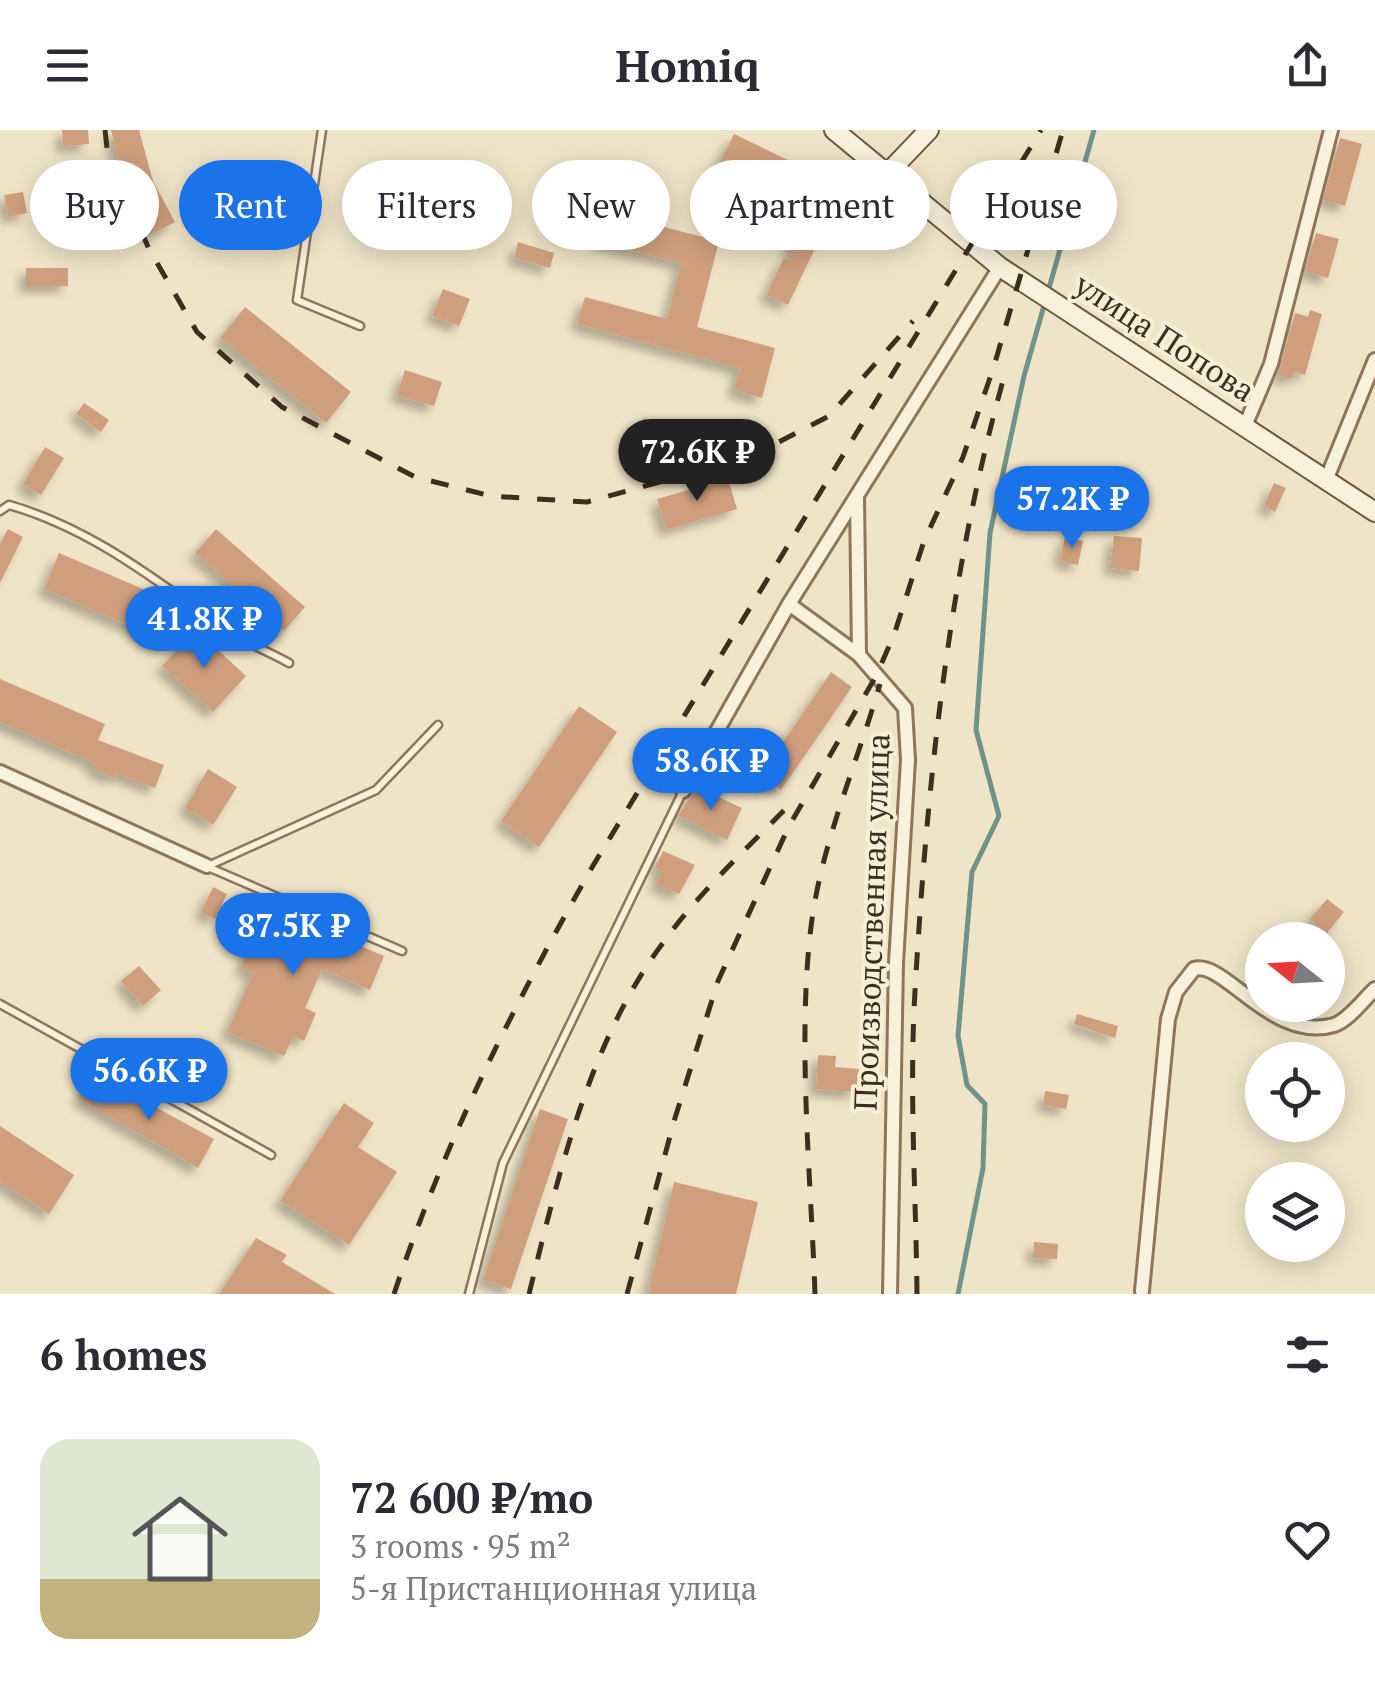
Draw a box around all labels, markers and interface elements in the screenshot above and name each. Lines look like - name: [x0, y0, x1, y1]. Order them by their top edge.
- text: Homiq: [615, 35, 760, 95]
- icon: menu: [40, 38, 95, 93]
- icon: share: [1280, 38, 1335, 93]
- chip: Buy: [30, 160, 159, 250]
- chip: Rent: [179, 160, 322, 250]
- chip: Filters: [342, 160, 512, 250]
- chip: New: [532, 160, 670, 250]
- chip: Apartment: [690, 160, 930, 250]
- chip: House: [950, 160, 1117, 250]
- street label: улица Попова: [1066, 262, 1263, 411]
- pin: 72.6K ₽: [605, 419, 789, 504]
- text: 72.6K ₽: [640, 430, 754, 472]
- pin: 57.2K ₽: [980, 466, 1164, 551]
- text: 57.2K ₽: [1016, 477, 1128, 519]
- pin: 41.8K ₽: [112, 586, 296, 671]
- text: 41.8K ₽: [147, 597, 261, 639]
- pin: 58.6K ₽: [619, 728, 803, 813]
- street label: Производственная улица: [843, 733, 899, 1111]
- text: 58.6K ₽: [654, 739, 768, 781]
- pin: 87.5K ₽: [201, 893, 385, 978]
- text: 87.5K ₽: [237, 904, 349, 946]
- north arrow: [1245, 922, 1345, 1022]
- map controls: [1245, 922, 1345, 1262]
- pin: 56.6K ₽: [57, 1038, 241, 1123]
- button: locate: [1245, 1042, 1345, 1142]
- text: 56.6K ₽: [92, 1049, 206, 1091]
- button: layers: [1245, 1162, 1345, 1262]
- text: 6 homes: [40, 1326, 207, 1382]
- icon: filters: [1280, 1327, 1335, 1382]
- text: 72 600 ₽/mo: [350, 1469, 593, 1525]
- icon: home: [120, 1479, 240, 1599]
- icon: heart: [1280, 1512, 1335, 1567]
- text: 3 rooms · 95 m²: [350, 1525, 571, 1567]
- text: 5-я Пристанционная улица: [350, 1567, 757, 1609]

